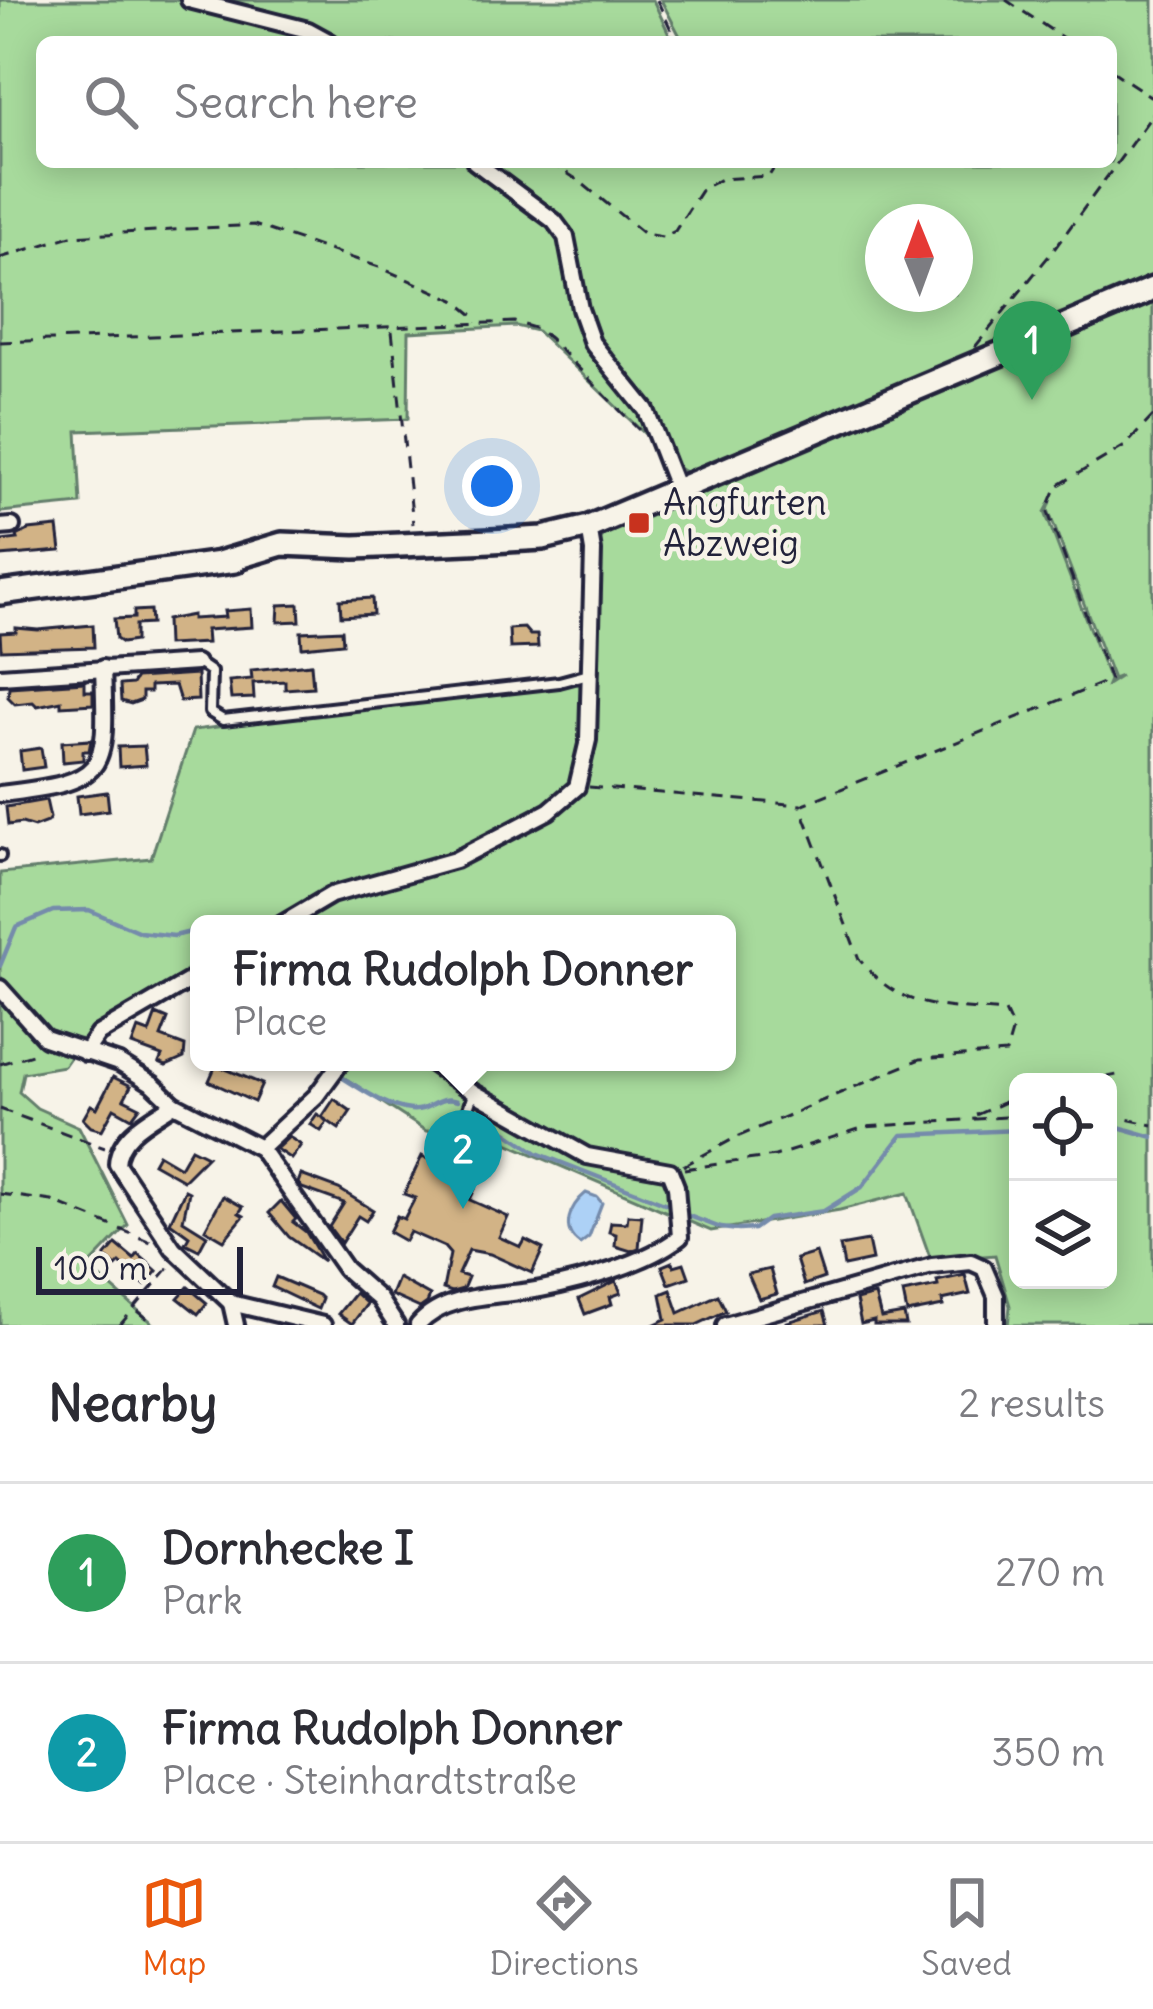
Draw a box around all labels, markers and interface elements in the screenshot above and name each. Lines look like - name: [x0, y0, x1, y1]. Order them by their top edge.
- search box: [36, 36, 1117, 168]
- icon: search: [78, 69, 144, 135]
- text: Search here: [174, 74, 418, 130]
- north arrow: [865, 204, 973, 312]
- pin: 1: [993, 301, 1071, 400]
- your location: [462, 456, 522, 516]
- place label: Angfurten Abzweig: [663, 480, 827, 566]
- marker: Angfurten Abzweig: [626, 510, 652, 536]
- popup: [190, 915, 736, 1071]
- text: Firma Rudolph Donner: [233, 941, 693, 997]
- text: Place: [233, 997, 327, 1046]
- map controls: [1009, 1073, 1117, 1289]
- button: locate: [1009, 1073, 1117, 1181]
- pin: 2: [424, 1110, 502, 1209]
- button: layers: [1009, 1181, 1117, 1289]
- scale bar: [36, 1241, 243, 1294]
- text: 100 m: [54, 1247, 147, 1289]
- text: Nearby: [48, 1371, 217, 1435]
- text: 2 results: [958, 1379, 1105, 1428]
- text: Dornhecke I: [162, 1520, 414, 1576]
- text: 1: [79, 1548, 95, 1597]
- text: 270 m: [995, 1548, 1105, 1597]
- text: Park: [162, 1576, 243, 1625]
- text: Firma Rudolph Donner: [162, 1700, 622, 1756]
- text: 2: [76, 1728, 98, 1777]
- text: 350 m: [991, 1728, 1105, 1777]
- text: Place · Steinhardtstraße: [162, 1756, 577, 1805]
- tab: Map: [141, 1870, 207, 1984]
- tab: Directions: [490, 1870, 639, 1984]
- tab: Saved: [921, 1870, 1012, 1984]

